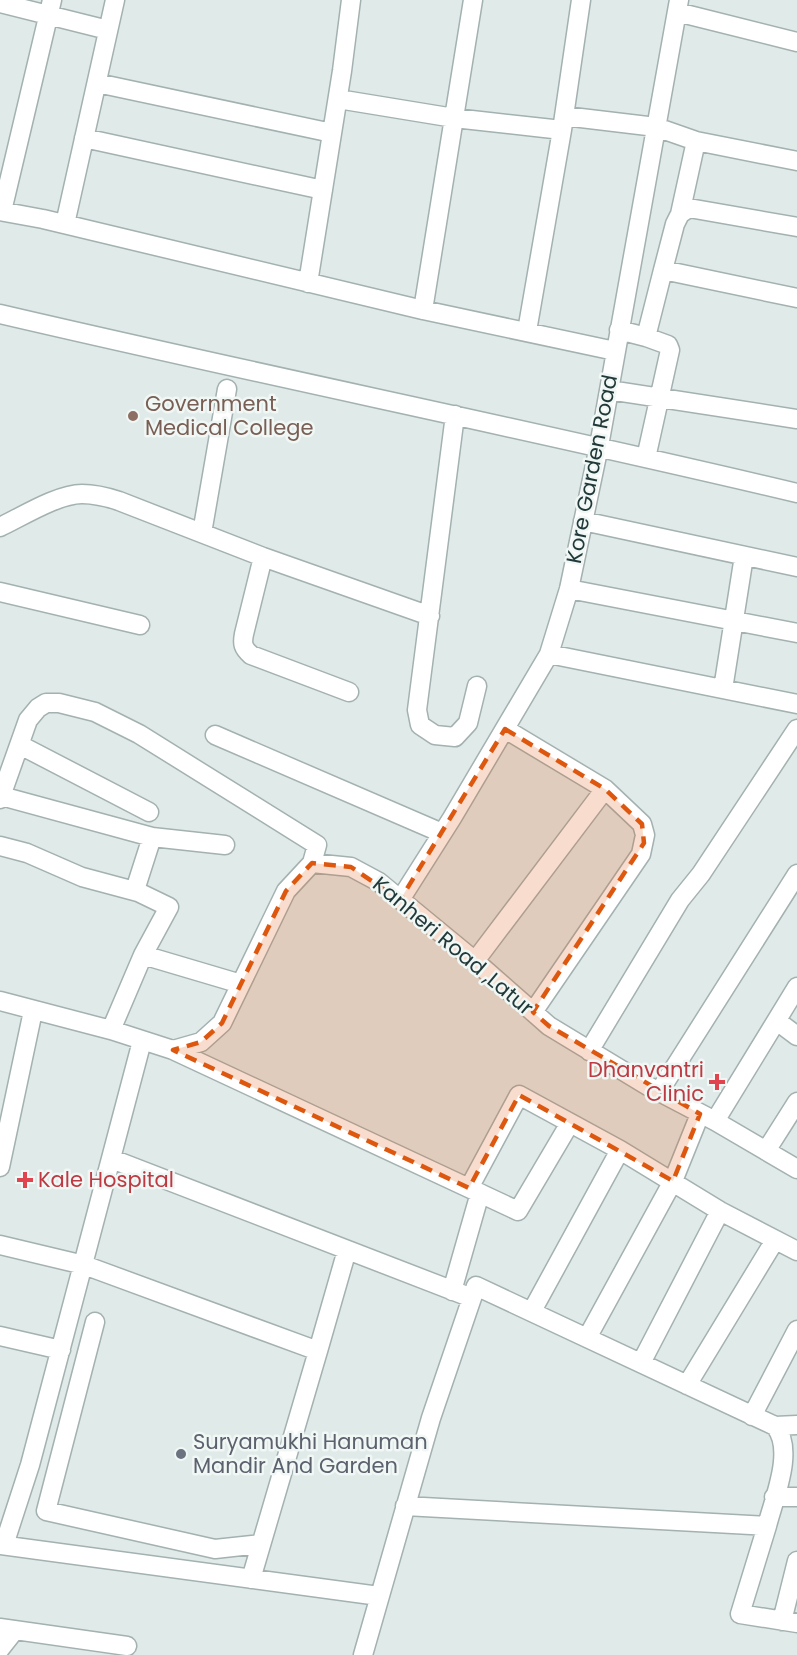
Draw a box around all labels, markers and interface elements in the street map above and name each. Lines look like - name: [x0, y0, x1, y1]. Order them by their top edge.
- street label: Kore Garden Road: [559, 372, 624, 566]
- place label: Government Medical College: [145, 389, 313, 442]
- marker: Government Medical College: [126, 409, 140, 423]
- street label: Kanheri Road ,Latur: [367, 870, 540, 1022]
- place label: Dhanvantri Clinic: [588, 1055, 704, 1108]
- marker: Dhanvantri Clinic: [708, 1073, 726, 1091]
- place label: Kale Hospital: [38, 1165, 174, 1194]
- marker: Kale Hospital: [16, 1171, 34, 1189]
- place label: Suryamukhi Hanuman Mandir And Garden: [193, 1427, 428, 1480]
- marker: Suryamukhi Hanuman Mandir And Garden: [174, 1447, 188, 1461]

